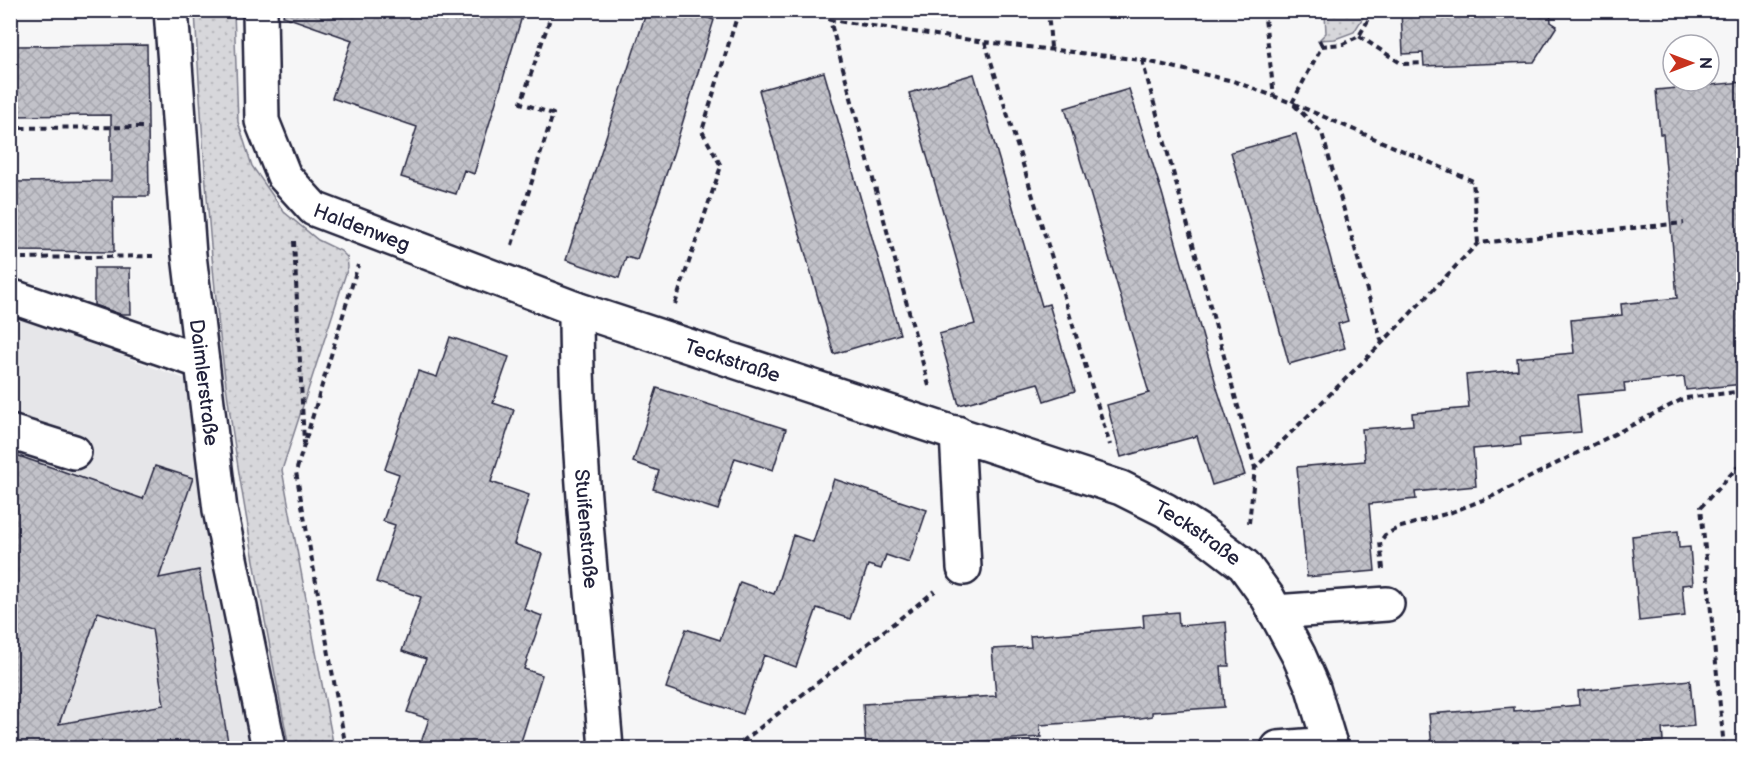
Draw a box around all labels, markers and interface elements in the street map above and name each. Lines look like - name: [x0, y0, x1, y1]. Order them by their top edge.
- north arrow: [1661, 33, 1721, 93]
- text: N: [1695, 57, 1714, 69]
- street label: Haldenweg: [310, 199, 413, 257]
- street label: Daimlerstraße: [184, 318, 223, 447]
- street label: Teckstraße: [681, 334, 783, 388]
- street label: Stuifenstraße: [569, 468, 603, 590]
- street label: Teckstraße: [1150, 496, 1245, 571]

